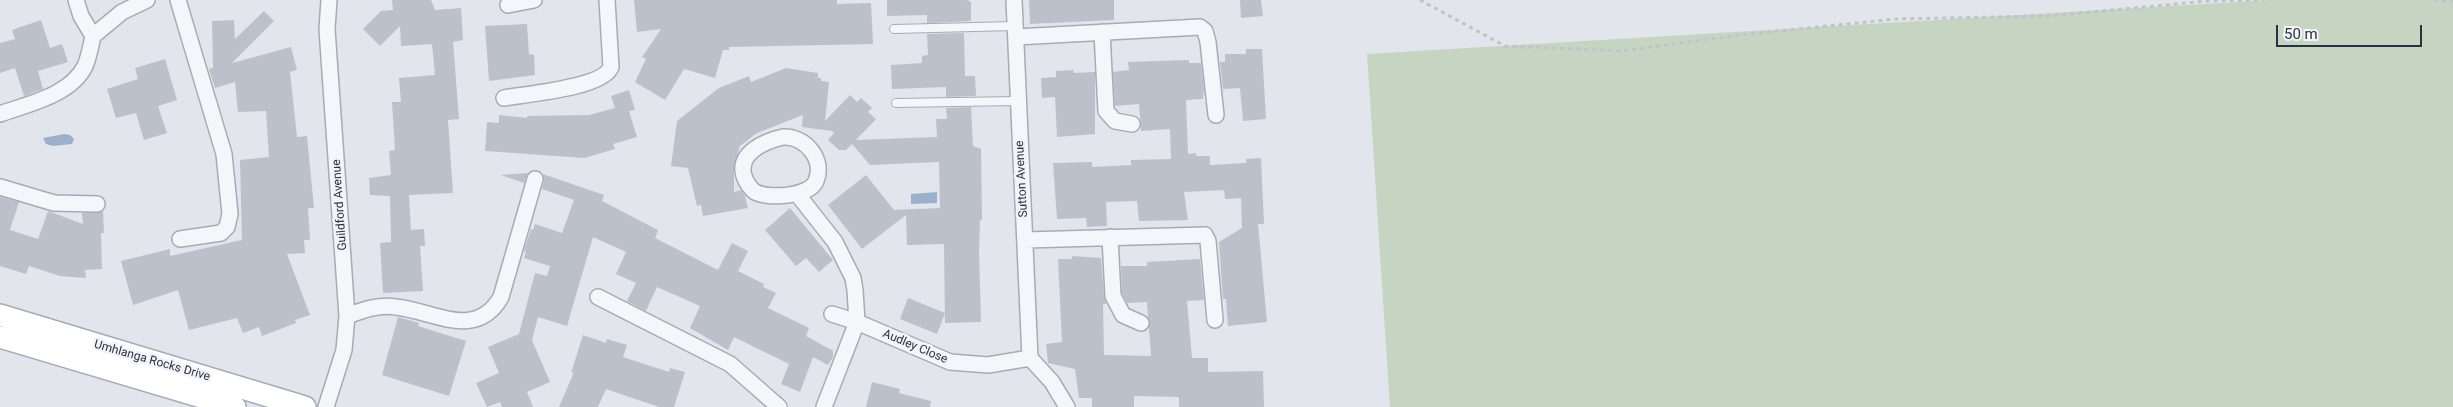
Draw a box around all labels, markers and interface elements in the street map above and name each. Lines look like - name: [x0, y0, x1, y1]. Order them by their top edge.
- scale bar: [2278, 15, 2424, 47]
- text: 50 m: [2284, 25, 2318, 43]
- street label: Sutton Avenue: [1013, 140, 1031, 218]
- street label: Guildford Avenue: [330, 159, 350, 251]
- street label: Audley Close: [880, 327, 950, 367]
- street label: Umhlanga Rocks Drive: [92, 338, 212, 384]

